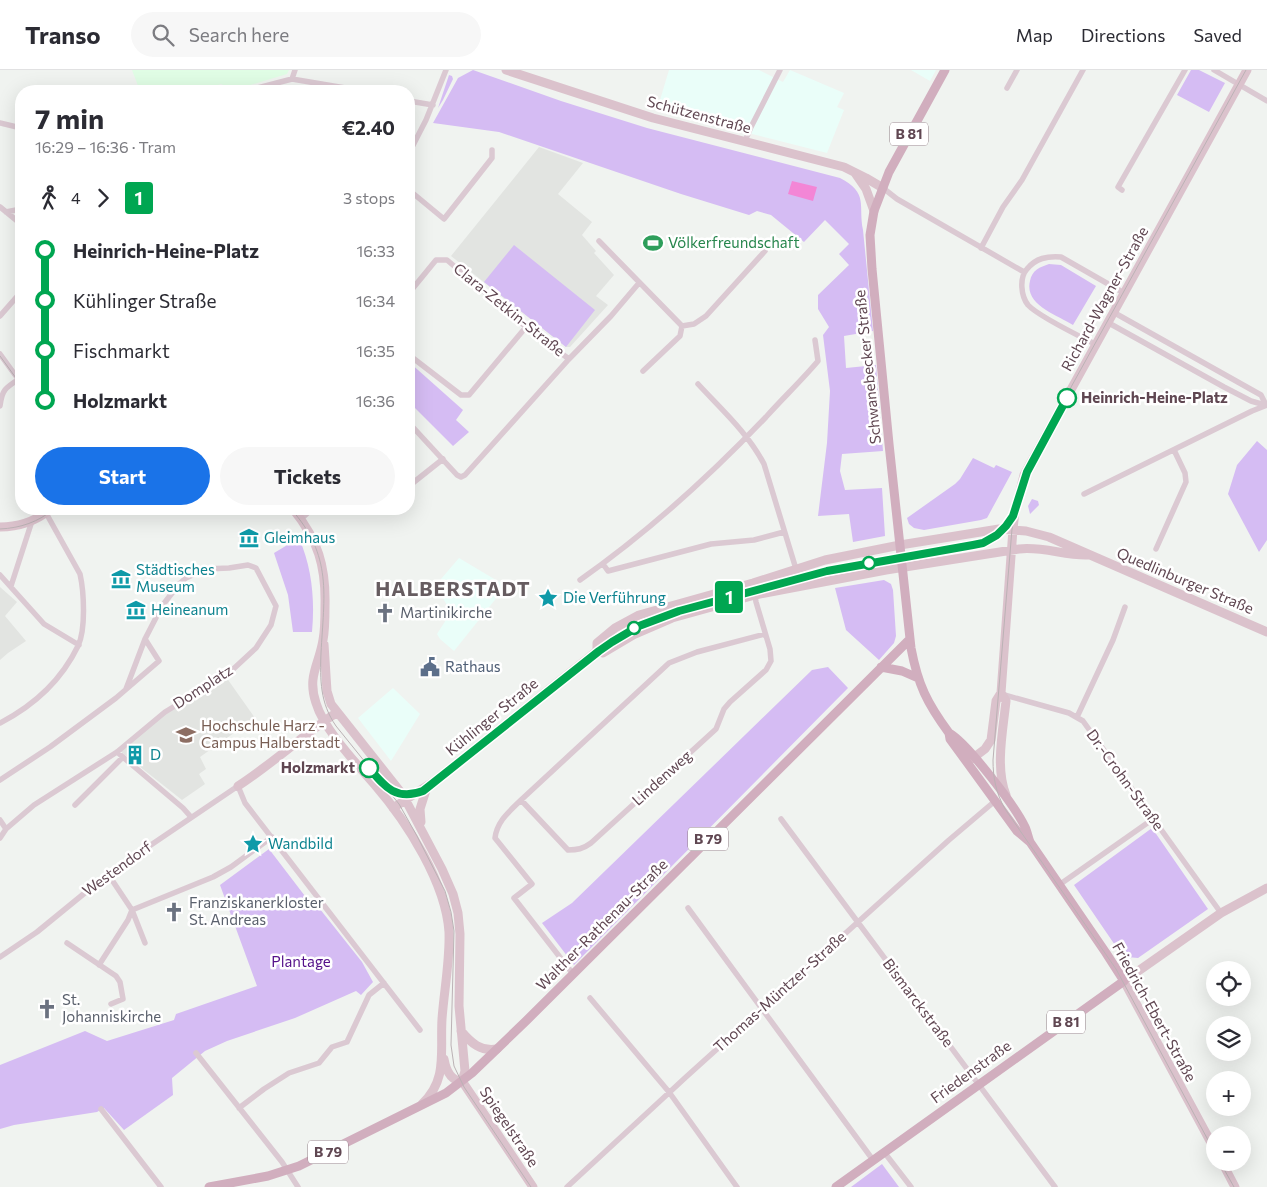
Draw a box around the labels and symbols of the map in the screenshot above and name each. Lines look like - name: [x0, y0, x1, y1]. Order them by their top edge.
- street label: Schützenstraße: [645, 92, 753, 137]
- road number: B 81: [890, 122, 928, 146]
- street label: Richard-Wagner-Straße: [1057, 223, 1151, 374]
- sports icon: Völkerfreundschaft: [642, 232, 664, 254]
- place label: Völkerfreundschaft: [668, 233, 800, 251]
- street label: Clara-Zetkin-Straße: [450, 259, 569, 360]
- street label: Schwanebecker Straße: [850, 289, 884, 445]
- marker: Heinrich-Heine-Platz: [1057, 388, 1077, 408]
- place label: Heinrich-Heine-Platz: [1081, 388, 1228, 406]
- museum icon: Gleimhaus: [238, 527, 260, 549]
- place label: Gleimhaus: [264, 528, 335, 546]
- street label: Quedlinburger Straße: [1114, 543, 1257, 617]
- unlabelled marker: [862, 556, 876, 570]
- place label: Städtisches Museum: [136, 560, 215, 595]
- museum icon: Städtisches Museum: [110, 568, 132, 590]
- district label: HALBERSTADT: [375, 576, 531, 600]
- line badge: 1: [713, 581, 745, 613]
- place icon: Die Verführung: [537, 587, 559, 609]
- place label: Die Verführung: [563, 588, 666, 606]
- museum icon: Heineanum: [125, 599, 147, 621]
- place label: Heineanum: [151, 600, 228, 618]
- church icon: Martinikirche: [374, 602, 396, 624]
- place label: Martinikirche: [400, 603, 492, 621]
- unlabelled marker: [627, 621, 641, 635]
- public building icon: Rathaus: [419, 656, 441, 678]
- place label: Rathaus: [445, 657, 501, 675]
- street label: Domplatz: [169, 660, 236, 712]
- street label: Kühlinger Straße: [442, 674, 541, 759]
- place label: Hochschule Harz - Campus Halberstadt: [201, 716, 340, 751]
- school or university icon: Hochschule Harz - Campus Halberstadt: [175, 724, 197, 746]
- street label: Dr.-Crohn-Straße: [1083, 726, 1168, 833]
- building icon: D: [124, 744, 146, 766]
- place label: D: [150, 745, 161, 763]
- street label: Lindenweg: [628, 746, 695, 809]
- place label: Holzmarkt: [281, 758, 355, 776]
- marker: Holzmarkt: [359, 758, 379, 778]
- road number: B 79: [688, 828, 728, 851]
- place icon: Wandbild: [242, 833, 264, 855]
- place label: Wandbild: [268, 834, 333, 852]
- street label: Westendorf: [78, 837, 155, 899]
- street label: Walther-Rathenau-Straße: [532, 855, 671, 994]
- place label: Franziskanerkloster St. Andreas: [189, 893, 324, 928]
- church icon: Franziskanerkloster St. Andreas: [163, 901, 185, 923]
- street label: Thomas-Müntzer-Straße: [709, 927, 849, 1055]
- street label: Friedrich-Ebert-Straße: [1109, 939, 1201, 1084]
- park label: Plantage: [271, 952, 331, 970]
- street label: Bismarckstraße: [880, 955, 958, 1050]
- place label: St. Johanniskirche: [62, 990, 161, 1025]
- church icon: St. Johanniskirche: [36, 998, 58, 1020]
- road number: B 81: [1047, 1010, 1085, 1034]
- street label: Friedenstraße: [927, 1036, 1014, 1106]
- street label: Spiegelstraße: [476, 1083, 543, 1170]
- road number: B 79: [308, 1140, 348, 1164]

